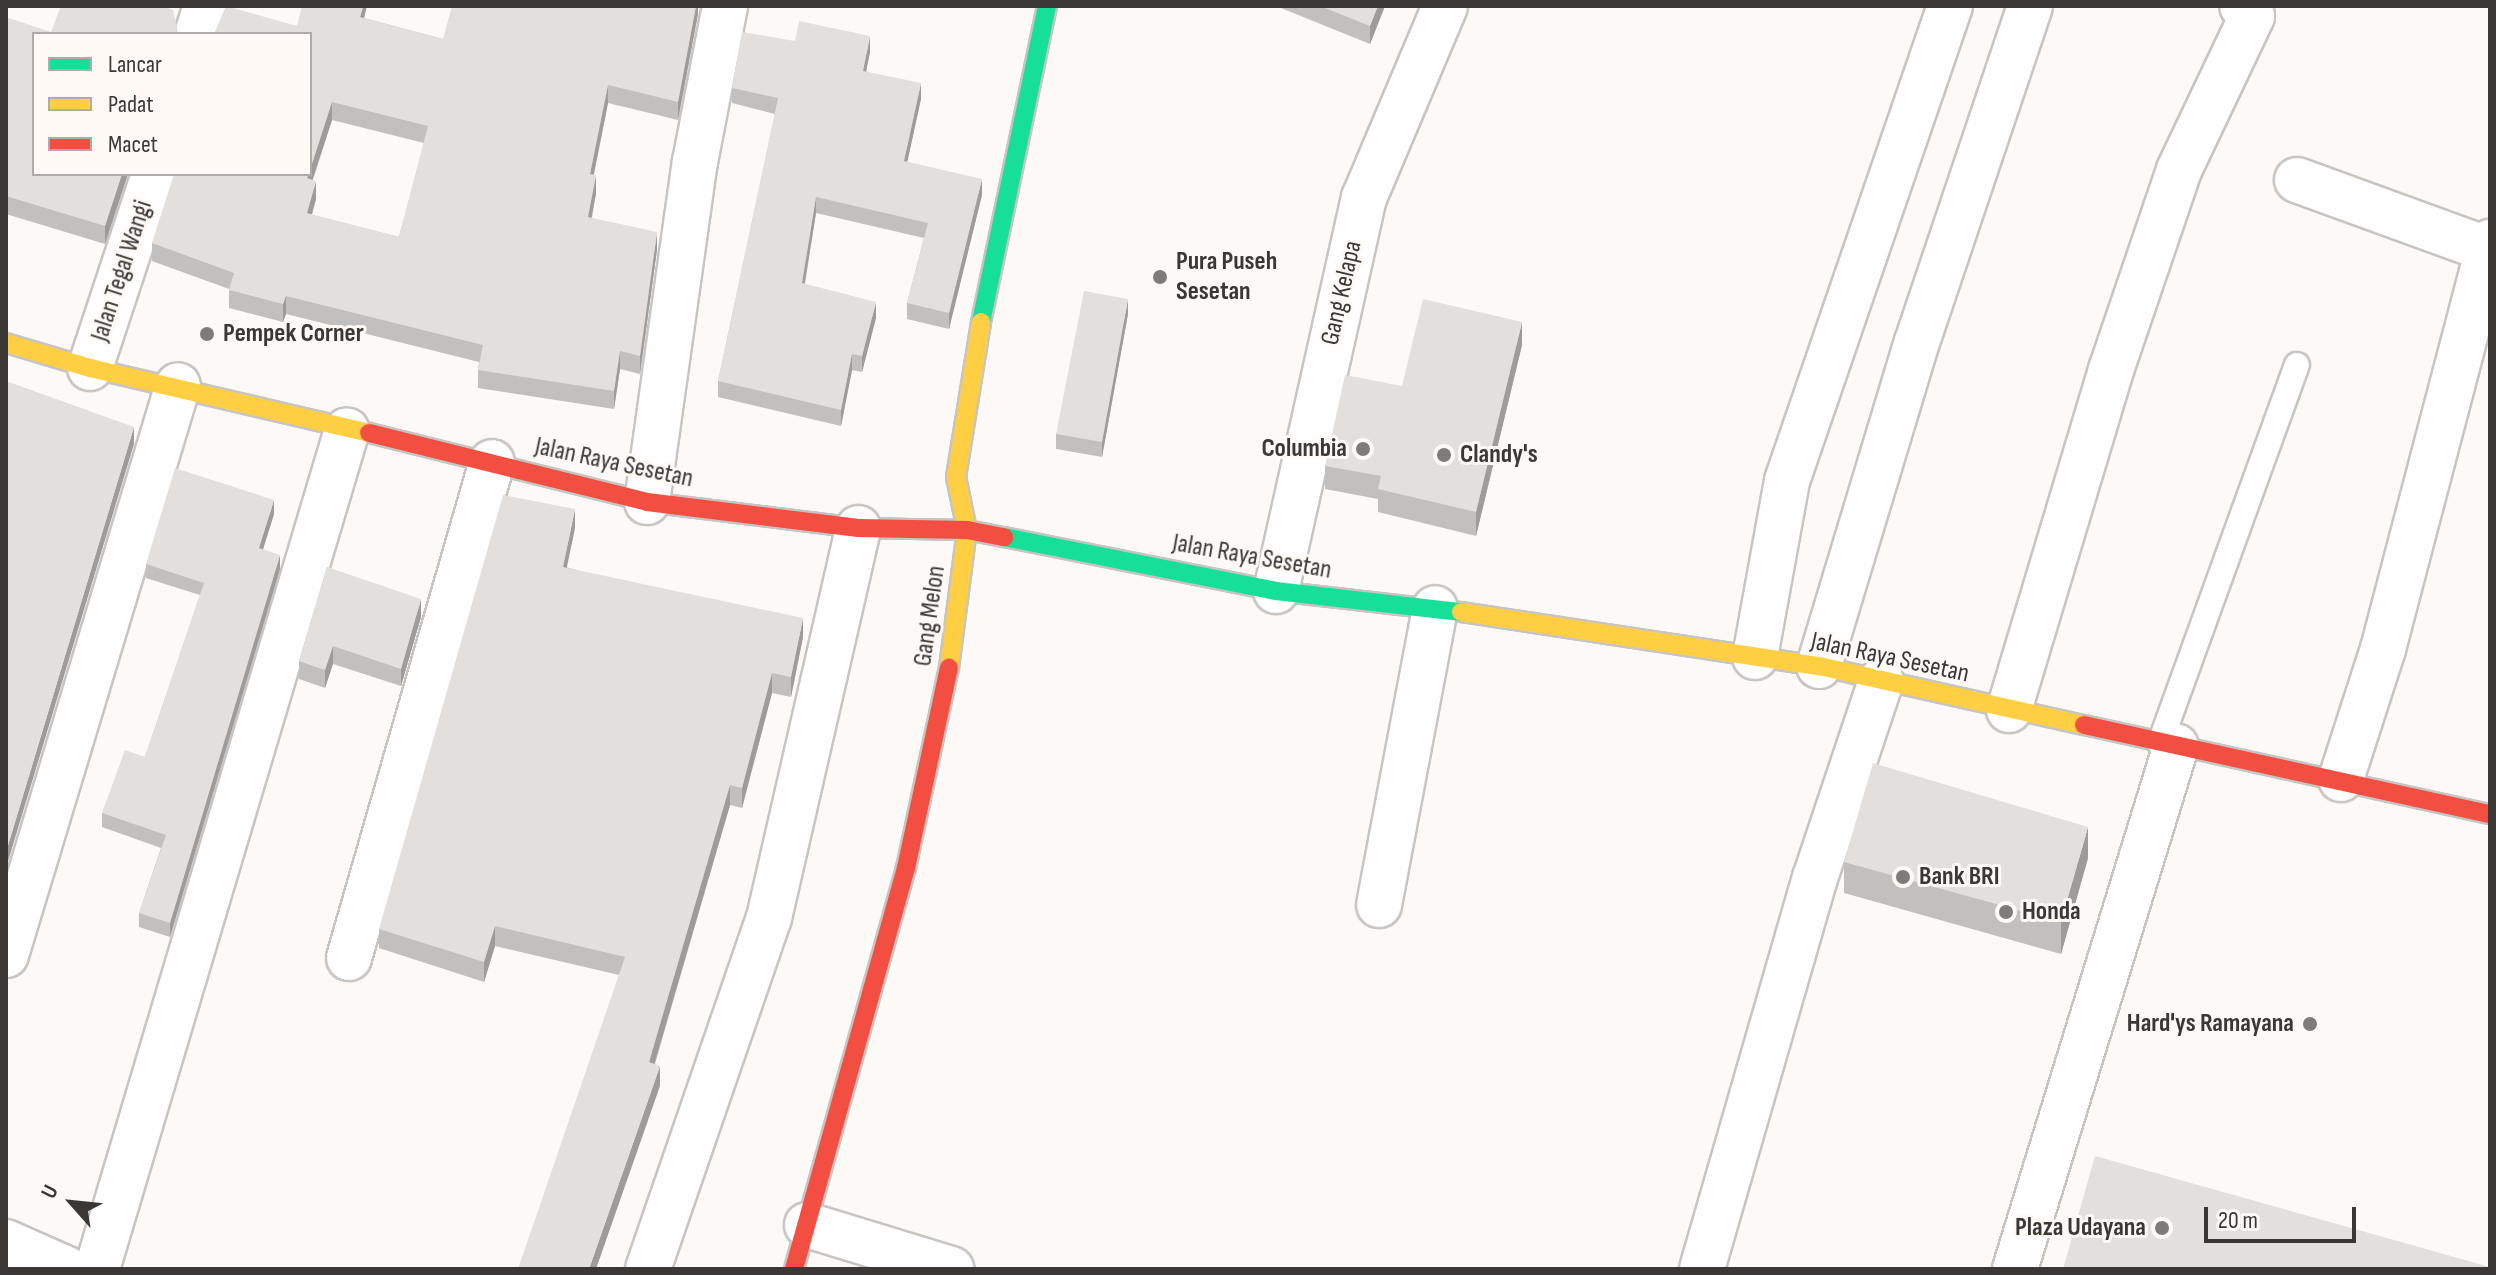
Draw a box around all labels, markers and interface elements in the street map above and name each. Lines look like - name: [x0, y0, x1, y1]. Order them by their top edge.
- legend: [32, 32, 312, 176]
- text: Lancar: [108, 50, 162, 79]
- text: Padat: [108, 90, 154, 119]
- text: Macet: [108, 130, 158, 159]
- street label: Jalan Tegal Wangi: [85, 197, 159, 345]
- street label: Gang Kelapa: [1315, 238, 1369, 348]
- place label: Pura Puseh Sesetan: [1176, 246, 1277, 308]
- marker: Pura Puseh Sesetan: [1151, 268, 1169, 286]
- place label: Pempek Corner: [223, 318, 364, 350]
- marker: Pempek Corner: [198, 325, 216, 343]
- street label: Jalan Raya Sesetan: [532, 431, 696, 495]
- place label: Columbia: [1261, 433, 1347, 465]
- place label: Clandy's: [1460, 439, 1538, 471]
- marker: Columbia: [1354, 440, 1372, 458]
- marker: Clandy's: [1435, 446, 1453, 464]
- street label: Jalan Raya Sesetan: [1170, 528, 1334, 586]
- street label: Gang Melon: [908, 564, 952, 668]
- street label: Jalan Raya Sesetan: [1808, 626, 1972, 690]
- place label: Bank BRI: [1919, 861, 2000, 893]
- marker: Bank BRI: [1894, 868, 1912, 886]
- place label: Honda: [2022, 896, 2081, 928]
- marker: Honda: [1997, 903, 2015, 921]
- place label: Hard'ys Ramayana: [2127, 1008, 2294, 1040]
- marker: Hard'ys Ramayana: [2301, 1015, 2319, 1033]
- north arrow: [32, 1163, 112, 1243]
- text: U: [36, 1181, 65, 1203]
- scale bar: [2208, 1191, 2360, 1241]
- text: 20 m: [2218, 1206, 2258, 1235]
- place label: Plaza Udayana: [2015, 1212, 2146, 1244]
- marker: Plaza Udayana: [2153, 1219, 2171, 1237]

